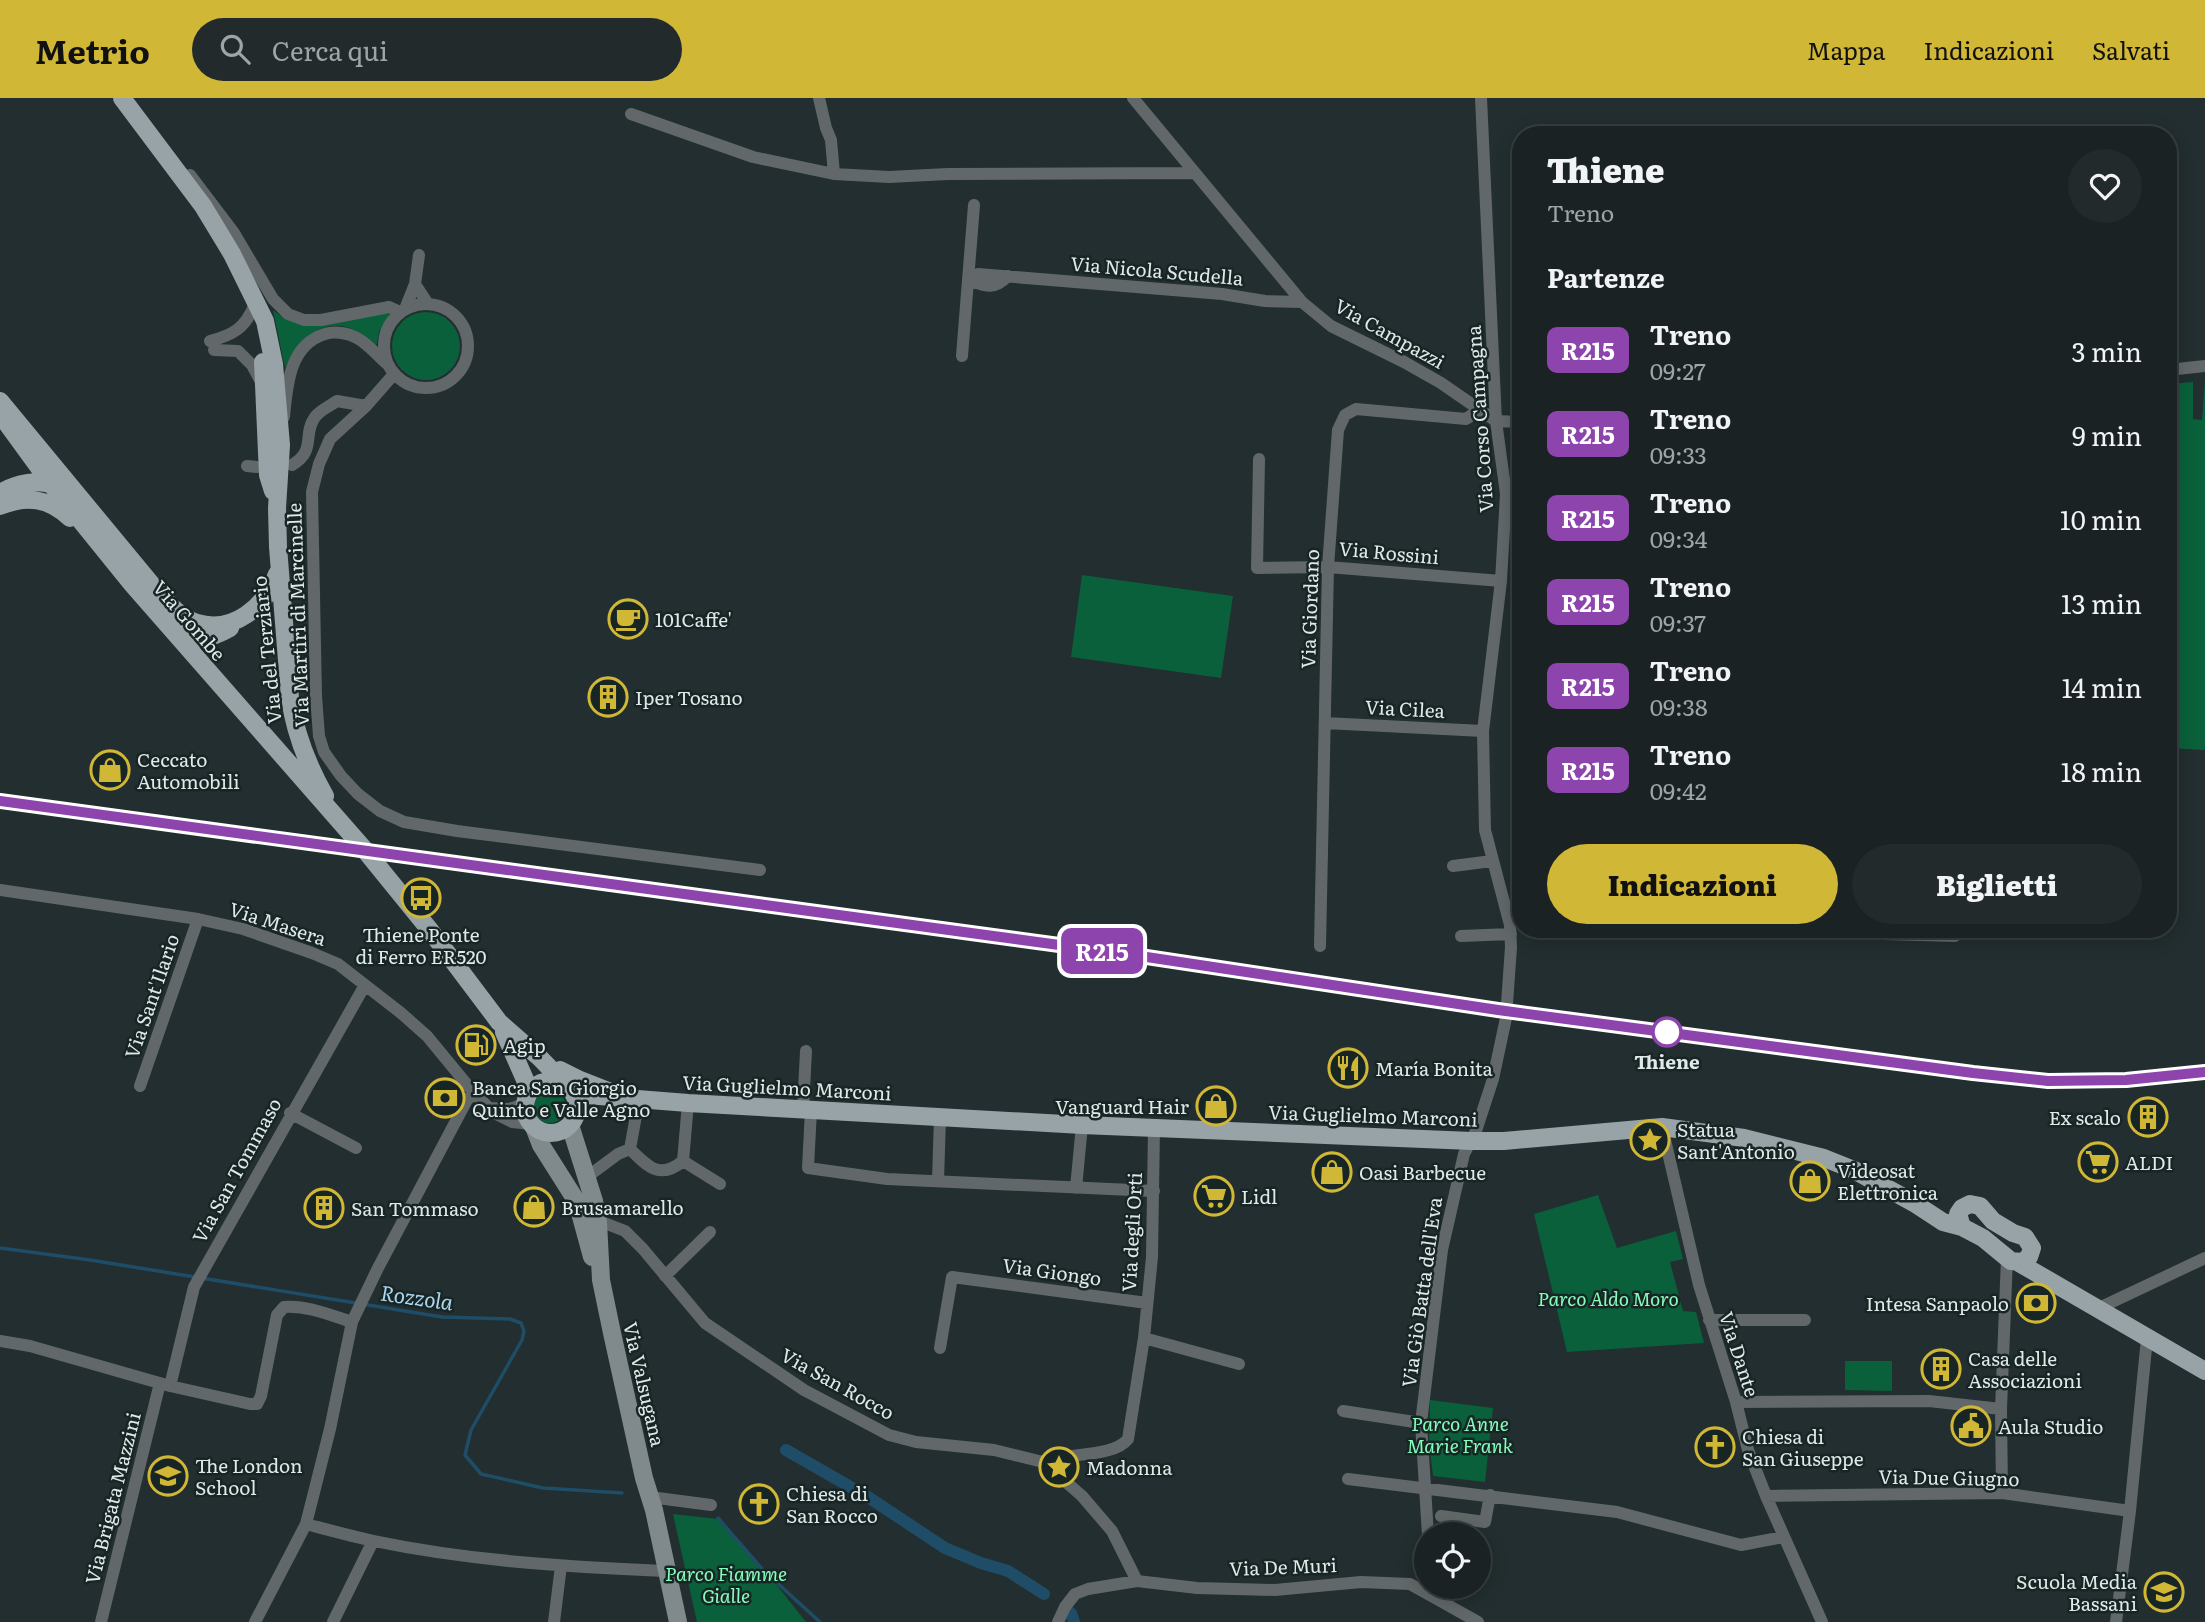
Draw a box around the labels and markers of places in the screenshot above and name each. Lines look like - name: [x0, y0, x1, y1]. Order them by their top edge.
- cafe icon: 101Caffe': [607, 598, 649, 640]
- place label: 101Caffe': [655, 605, 732, 633]
- building icon: Iper Tosano: [587, 676, 629, 718]
- place label: Iper Tosano: [635, 683, 743, 711]
- place label: Ceccato Automobili: [137, 745, 240, 795]
- shop icon: Ceccato Automobili: [89, 749, 131, 791]
- bus stop icon: Thiene Ponte di Ferro ER520: [400, 877, 442, 919]
- place label: Thiene Ponte di Ferro ER520: [355, 920, 487, 970]
- marker: Thiene: [1652, 1017, 1682, 1047]
- fuel station icon: Agip: [455, 1024, 497, 1066]
- place label: Agip: [503, 1031, 546, 1059]
- restaurant icon: María Bonita: [1327, 1047, 1369, 1089]
- place label: Thiene: [1634, 1047, 1700, 1075]
- place label: María Bonita: [1375, 1054, 1493, 1082]
- place label: Banca San Giorgio Quinto e Valle Agno: [472, 1073, 650, 1123]
- bank icon: Banca San Giorgio Quinto e Valle Agno: [424, 1077, 466, 1119]
- shop icon: Vanguard Hair: [1195, 1085, 1237, 1127]
- place label: Vanguard Hair: [1055, 1092, 1189, 1120]
- building icon: Ex scalo: [2127, 1096, 2169, 1138]
- place label: Ex scalo: [2049, 1103, 2121, 1131]
- place label: Statua Sant'Antonio: [1677, 1115, 1795, 1165]
- place icon: Statua Sant'Antonio: [1629, 1119, 1671, 1161]
- supermarket icon: ALDI: [2077, 1141, 2119, 1183]
- place label: ALDI: [2125, 1148, 2173, 1176]
- shop icon: Oasi Barbecue: [1311, 1151, 1353, 1193]
- place label: Videosat Elettronica: [1837, 1156, 1939, 1206]
- place label: Oasi Barbecue: [1359, 1158, 1486, 1186]
- shop icon: Videosat Elettronica: [1789, 1160, 1831, 1202]
- supermarket icon: Lidl: [1193, 1175, 1235, 1217]
- place label: Lidl: [1241, 1182, 1277, 1210]
- shop icon: Brusamarello: [513, 1186, 555, 1228]
- building icon: San Tommaso: [303, 1187, 345, 1229]
- place label: Brusamarello: [561, 1193, 684, 1221]
- place label: San Tommaso: [351, 1194, 479, 1222]
- bank icon: Intesa Sanpaolo: [2015, 1282, 2057, 1324]
- place label: Intesa Sanpaolo: [1866, 1289, 2009, 1317]
- place label: Casa delle Associazioni: [1968, 1344, 2082, 1394]
- building icon: Casa delle Associazioni: [1920, 1348, 1962, 1390]
- public building icon: Aula Studio: [1950, 1405, 1992, 1447]
- place label: Aula Studio: [1998, 1412, 2103, 1440]
- place label: Chiesa di San Giuseppe: [1742, 1422, 1864, 1472]
- church icon: Chiesa di San Giuseppe: [1694, 1426, 1736, 1468]
- place icon: Madonna: [1038, 1446, 1080, 1488]
- place label: The London School: [195, 1451, 302, 1501]
- place label: Madonna: [1086, 1453, 1173, 1481]
- school or university icon: The London School: [147, 1455, 189, 1497]
- place label: Chiesa di San Rocco: [786, 1479, 878, 1529]
- church icon: Chiesa di San Rocco: [738, 1483, 780, 1525]
- place label: Scuola Media Bassani: [2016, 1567, 2138, 1617]
- school or university icon: Scuola Media Bassani: [2143, 1571, 2185, 1613]

